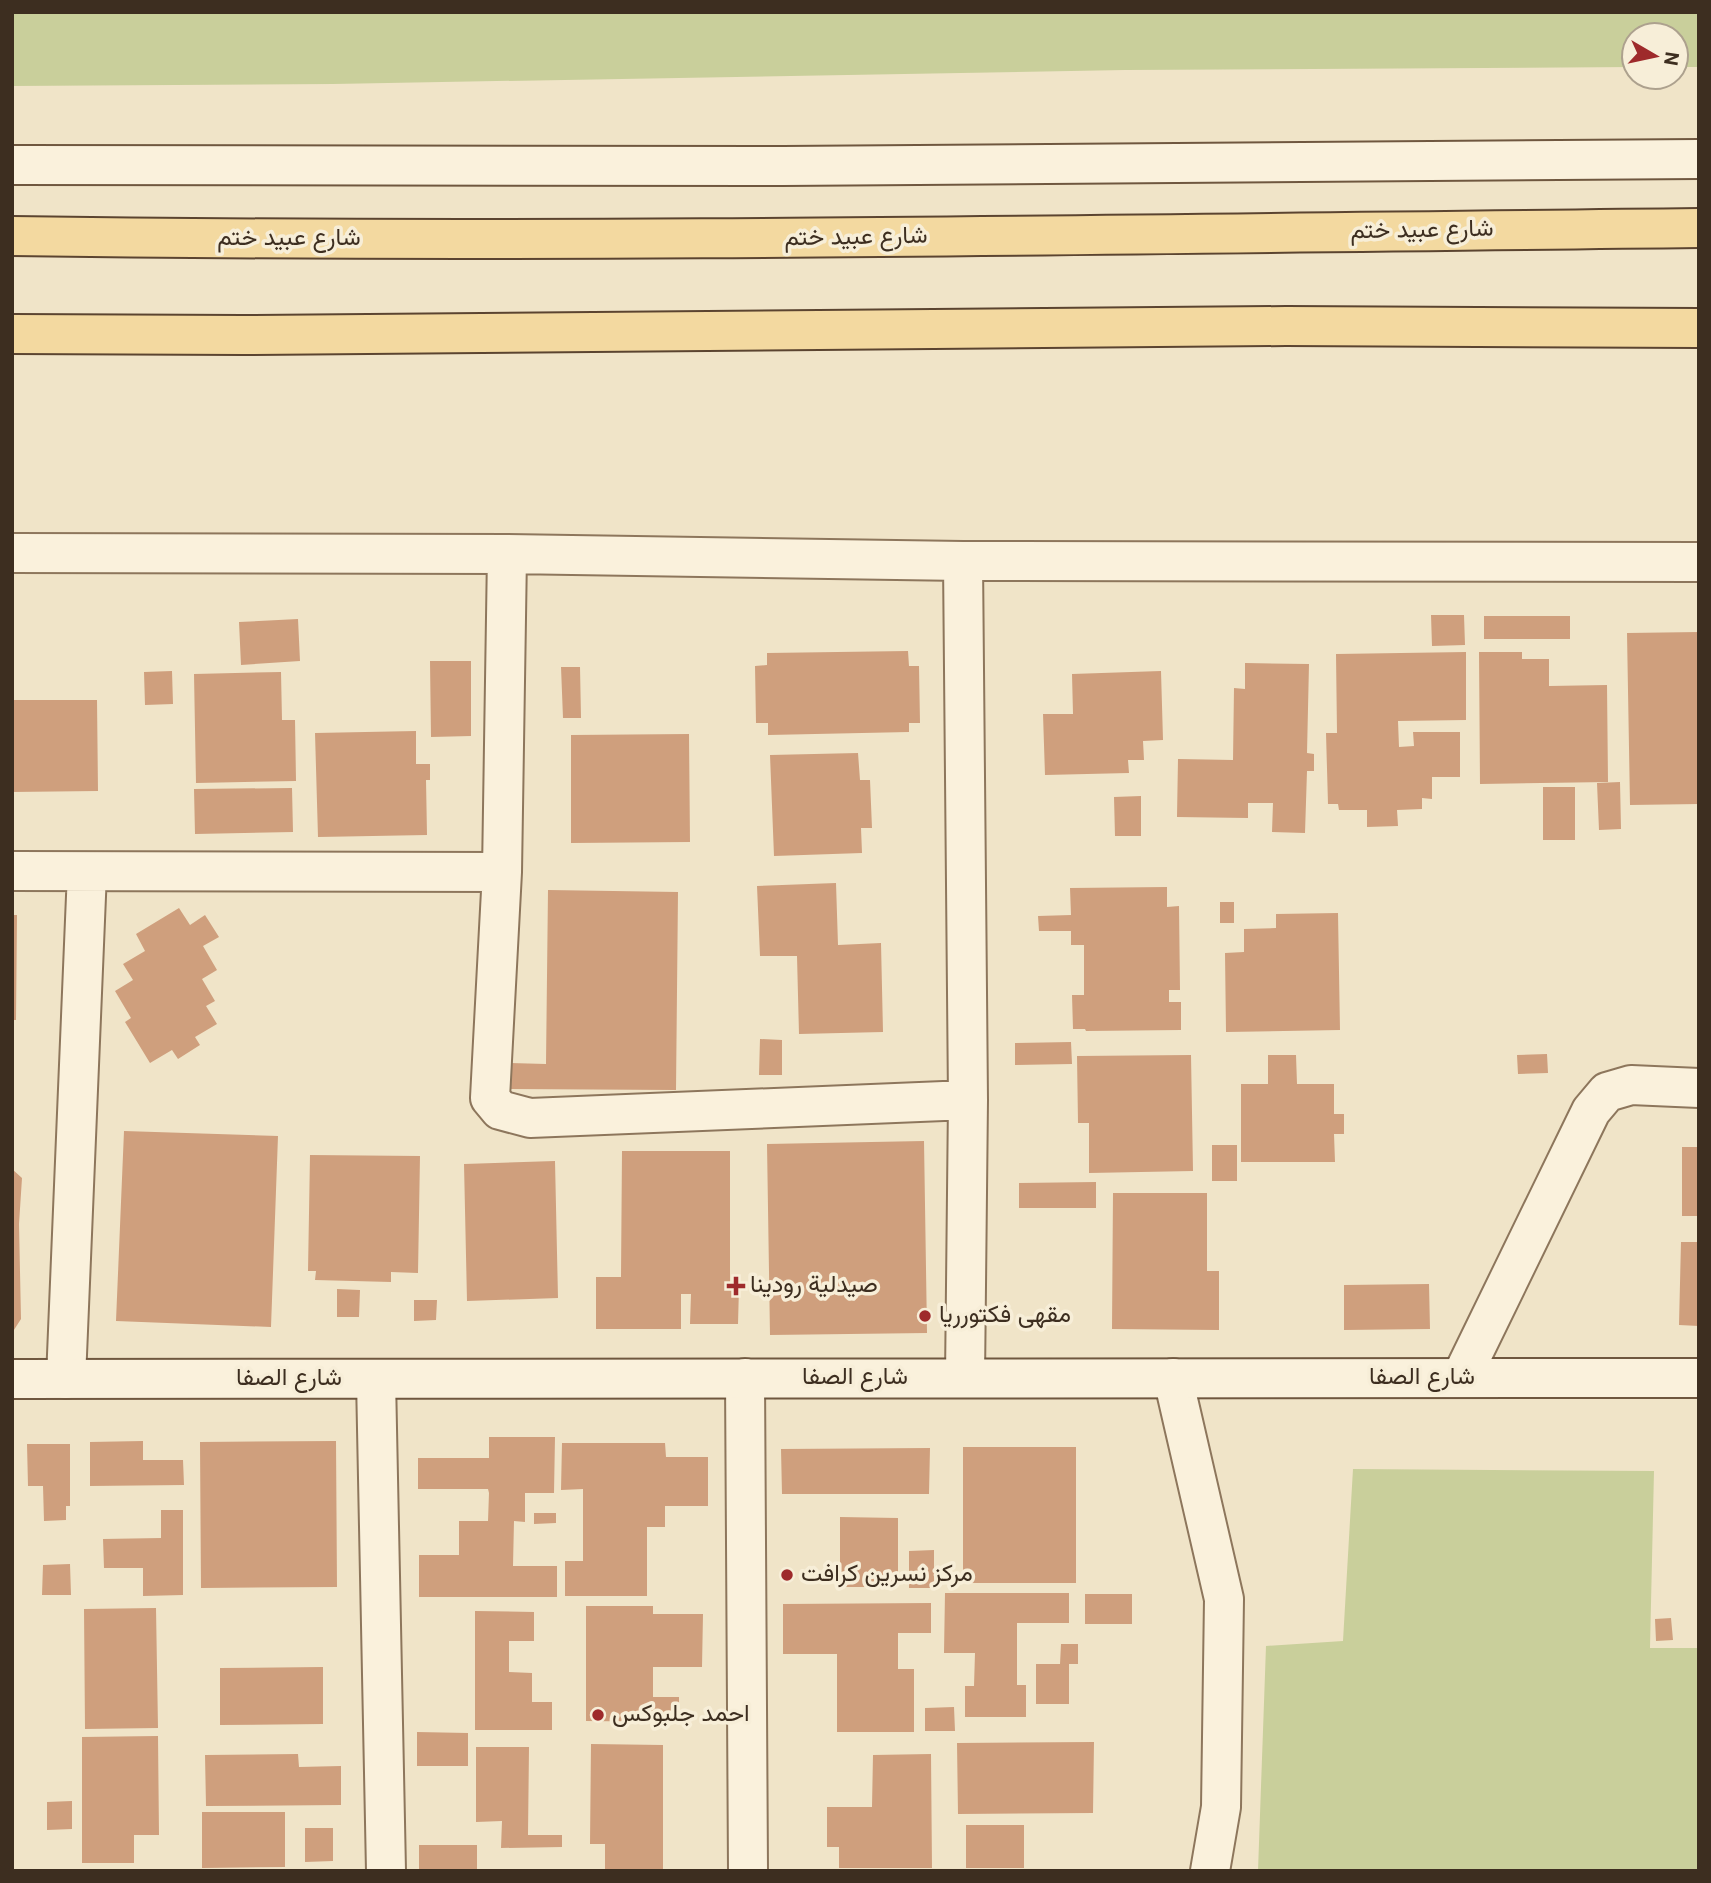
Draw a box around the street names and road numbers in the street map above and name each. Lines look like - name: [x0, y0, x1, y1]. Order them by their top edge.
- street label: شارع عبيد ختم: [1350, 211, 1494, 251]
- street label: شارع عبيد ختم: [784, 218, 928, 258]
- street label: شارع عبيد ختم: [217, 220, 361, 258]
- street label: شارع الصفا: [802, 1359, 908, 1397]
- street label: شارع الصفا: [1369, 1359, 1475, 1397]
- street label: شارع الصفا: [236, 1360, 342, 1398]

